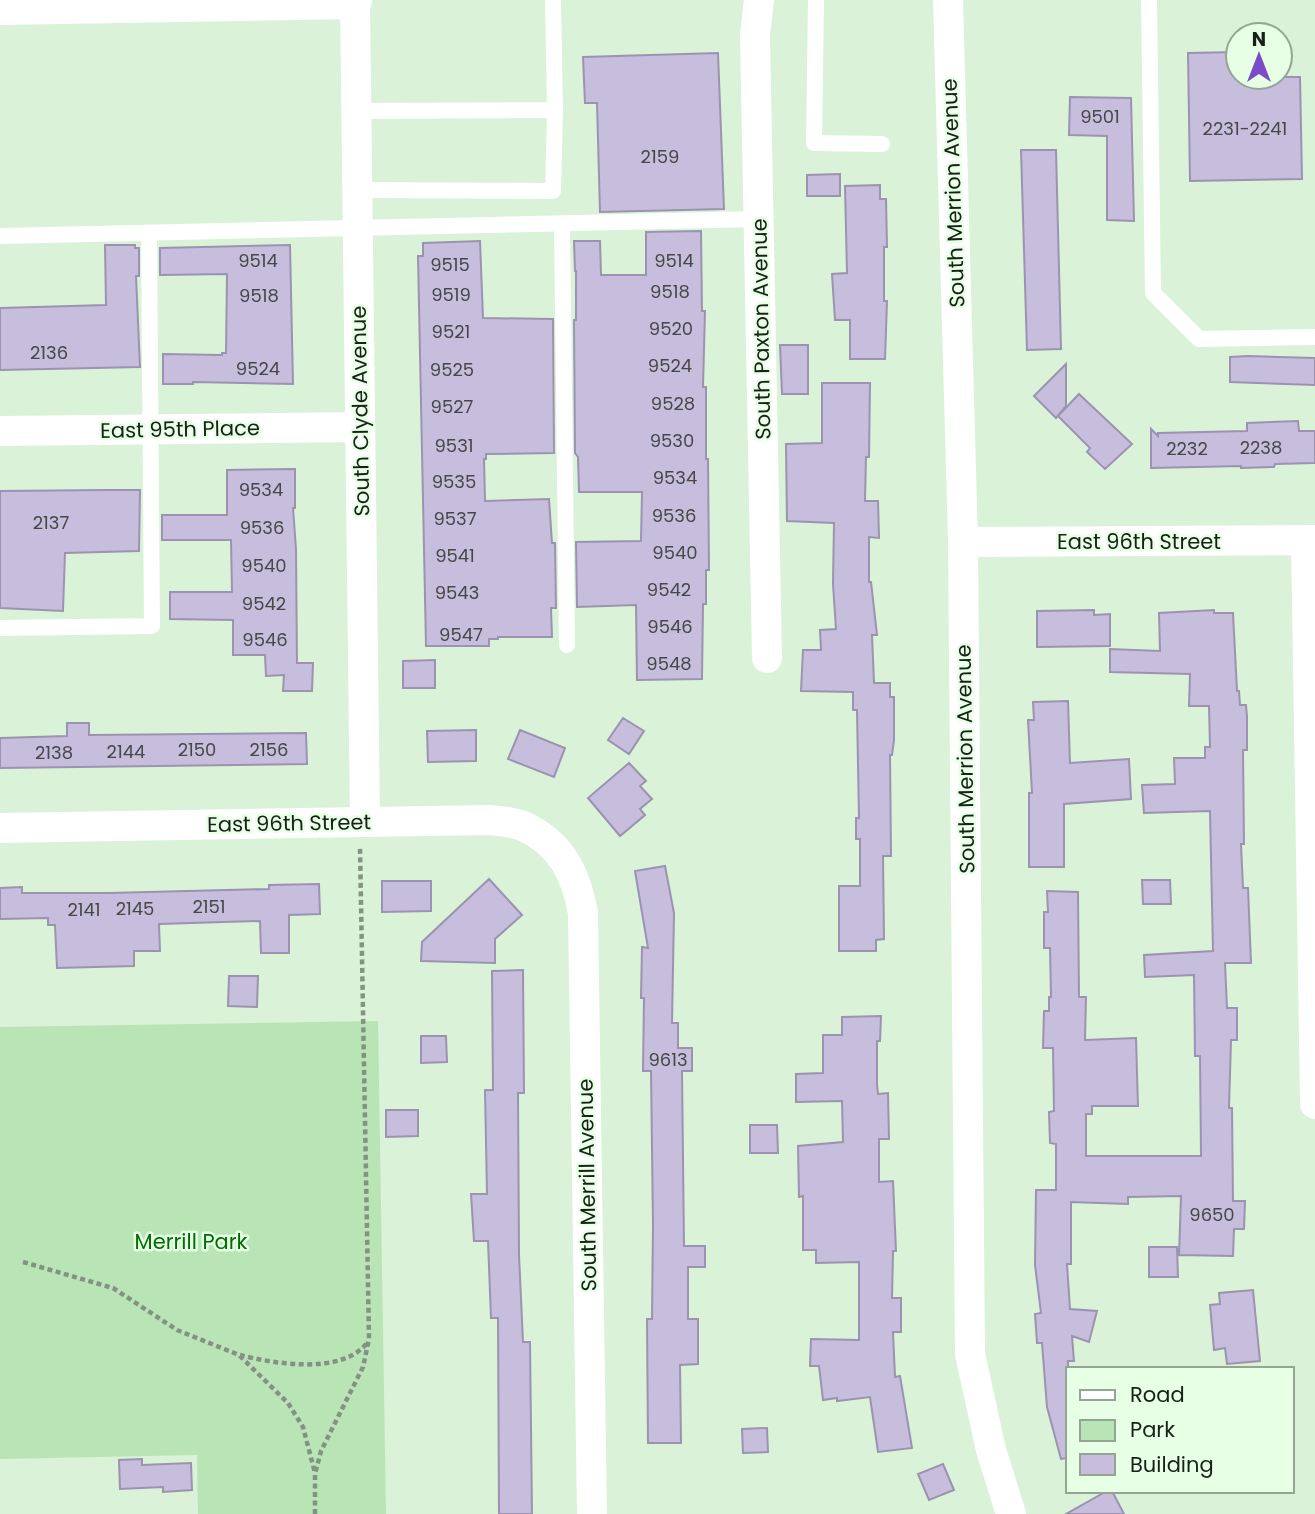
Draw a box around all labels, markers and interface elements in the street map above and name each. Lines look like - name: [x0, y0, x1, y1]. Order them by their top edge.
- north arrow: [1224, 21, 1294, 91]
- text: N: [1252, 26, 1266, 53]
- street label: South Merrion Avenue: [935, 78, 971, 308]
- house number: 9501: [1080, 104, 1120, 129]
- house number: 2231-2241: [1203, 116, 1287, 141]
- house number: 2159: [641, 144, 679, 169]
- street label: South Paxton Avenue: [745, 218, 777, 440]
- house number: 9514: [238, 248, 278, 273]
- house number: 9514: [654, 248, 694, 273]
- house number: 9515: [430, 252, 470, 277]
- house number: 9518: [650, 279, 690, 304]
- house number: 9519: [431, 282, 471, 307]
- house number: 9518: [239, 283, 279, 308]
- street label: South Clyde Avenue: [344, 305, 376, 517]
- house number: 9520: [649, 316, 693, 341]
- house number: 9521: [432, 319, 470, 344]
- house number: 2136: [30, 340, 68, 365]
- house number: 9524: [648, 353, 692, 378]
- house number: 9524: [236, 356, 280, 381]
- house number: 9525: [430, 357, 474, 382]
- house number: 9528: [651, 391, 695, 416]
- house number: 9527: [431, 394, 474, 419]
- street label: East 95th Place: [100, 413, 260, 445]
- house number: 9530: [650, 428, 694, 453]
- house number: 9531: [434, 433, 474, 458]
- house number: 2238: [1240, 435, 1282, 460]
- house number: 2232: [1166, 436, 1208, 461]
- house number: 9534: [653, 465, 697, 490]
- house number: 9535: [432, 469, 476, 494]
- house number: 9534: [239, 477, 283, 502]
- house number: 9536: [652, 503, 696, 528]
- house number: 9537: [433, 506, 477, 531]
- house number: 2137: [33, 510, 69, 535]
- house number: 9536: [240, 515, 284, 540]
- street label: East 96th Street: [1057, 527, 1221, 556]
- house number: 9540: [652, 540, 698, 565]
- house number: 9541: [435, 543, 475, 568]
- house number: 9540: [241, 553, 287, 578]
- house number: 9542: [647, 577, 691, 602]
- house number: 9543: [435, 580, 479, 605]
- house number: 9542: [242, 591, 286, 616]
- house number: 9546: [647, 614, 693, 639]
- house number: 9547: [439, 622, 483, 647]
- house number: 9546: [242, 627, 288, 652]
- street label: South Merrion Avenue: [949, 644, 981, 874]
- house number: 9548: [646, 651, 692, 676]
- house number: 2150: [178, 737, 216, 762]
- house number: 2156: [250, 737, 288, 762]
- house number: 2144: [107, 739, 145, 764]
- house number: 2138: [35, 740, 73, 765]
- street label: East 96th Street: [207, 807, 371, 839]
- house number: 2151: [192, 894, 226, 919]
- house number: 2145: [116, 896, 154, 921]
- house number: 2141: [67, 897, 101, 922]
- house number: 9613: [648, 1047, 688, 1072]
- street label: South Merrill Avenue: [571, 1078, 603, 1292]
- house number: 9650: [1189, 1202, 1235, 1227]
- park label: Merrill Park: [135, 1227, 248, 1256]
- legend: [1066, 1367, 1294, 1493]
- text: Road: [1130, 1380, 1185, 1409]
- text: Park: [1130, 1415, 1175, 1444]
- text: Building: [1130, 1450, 1214, 1479]

